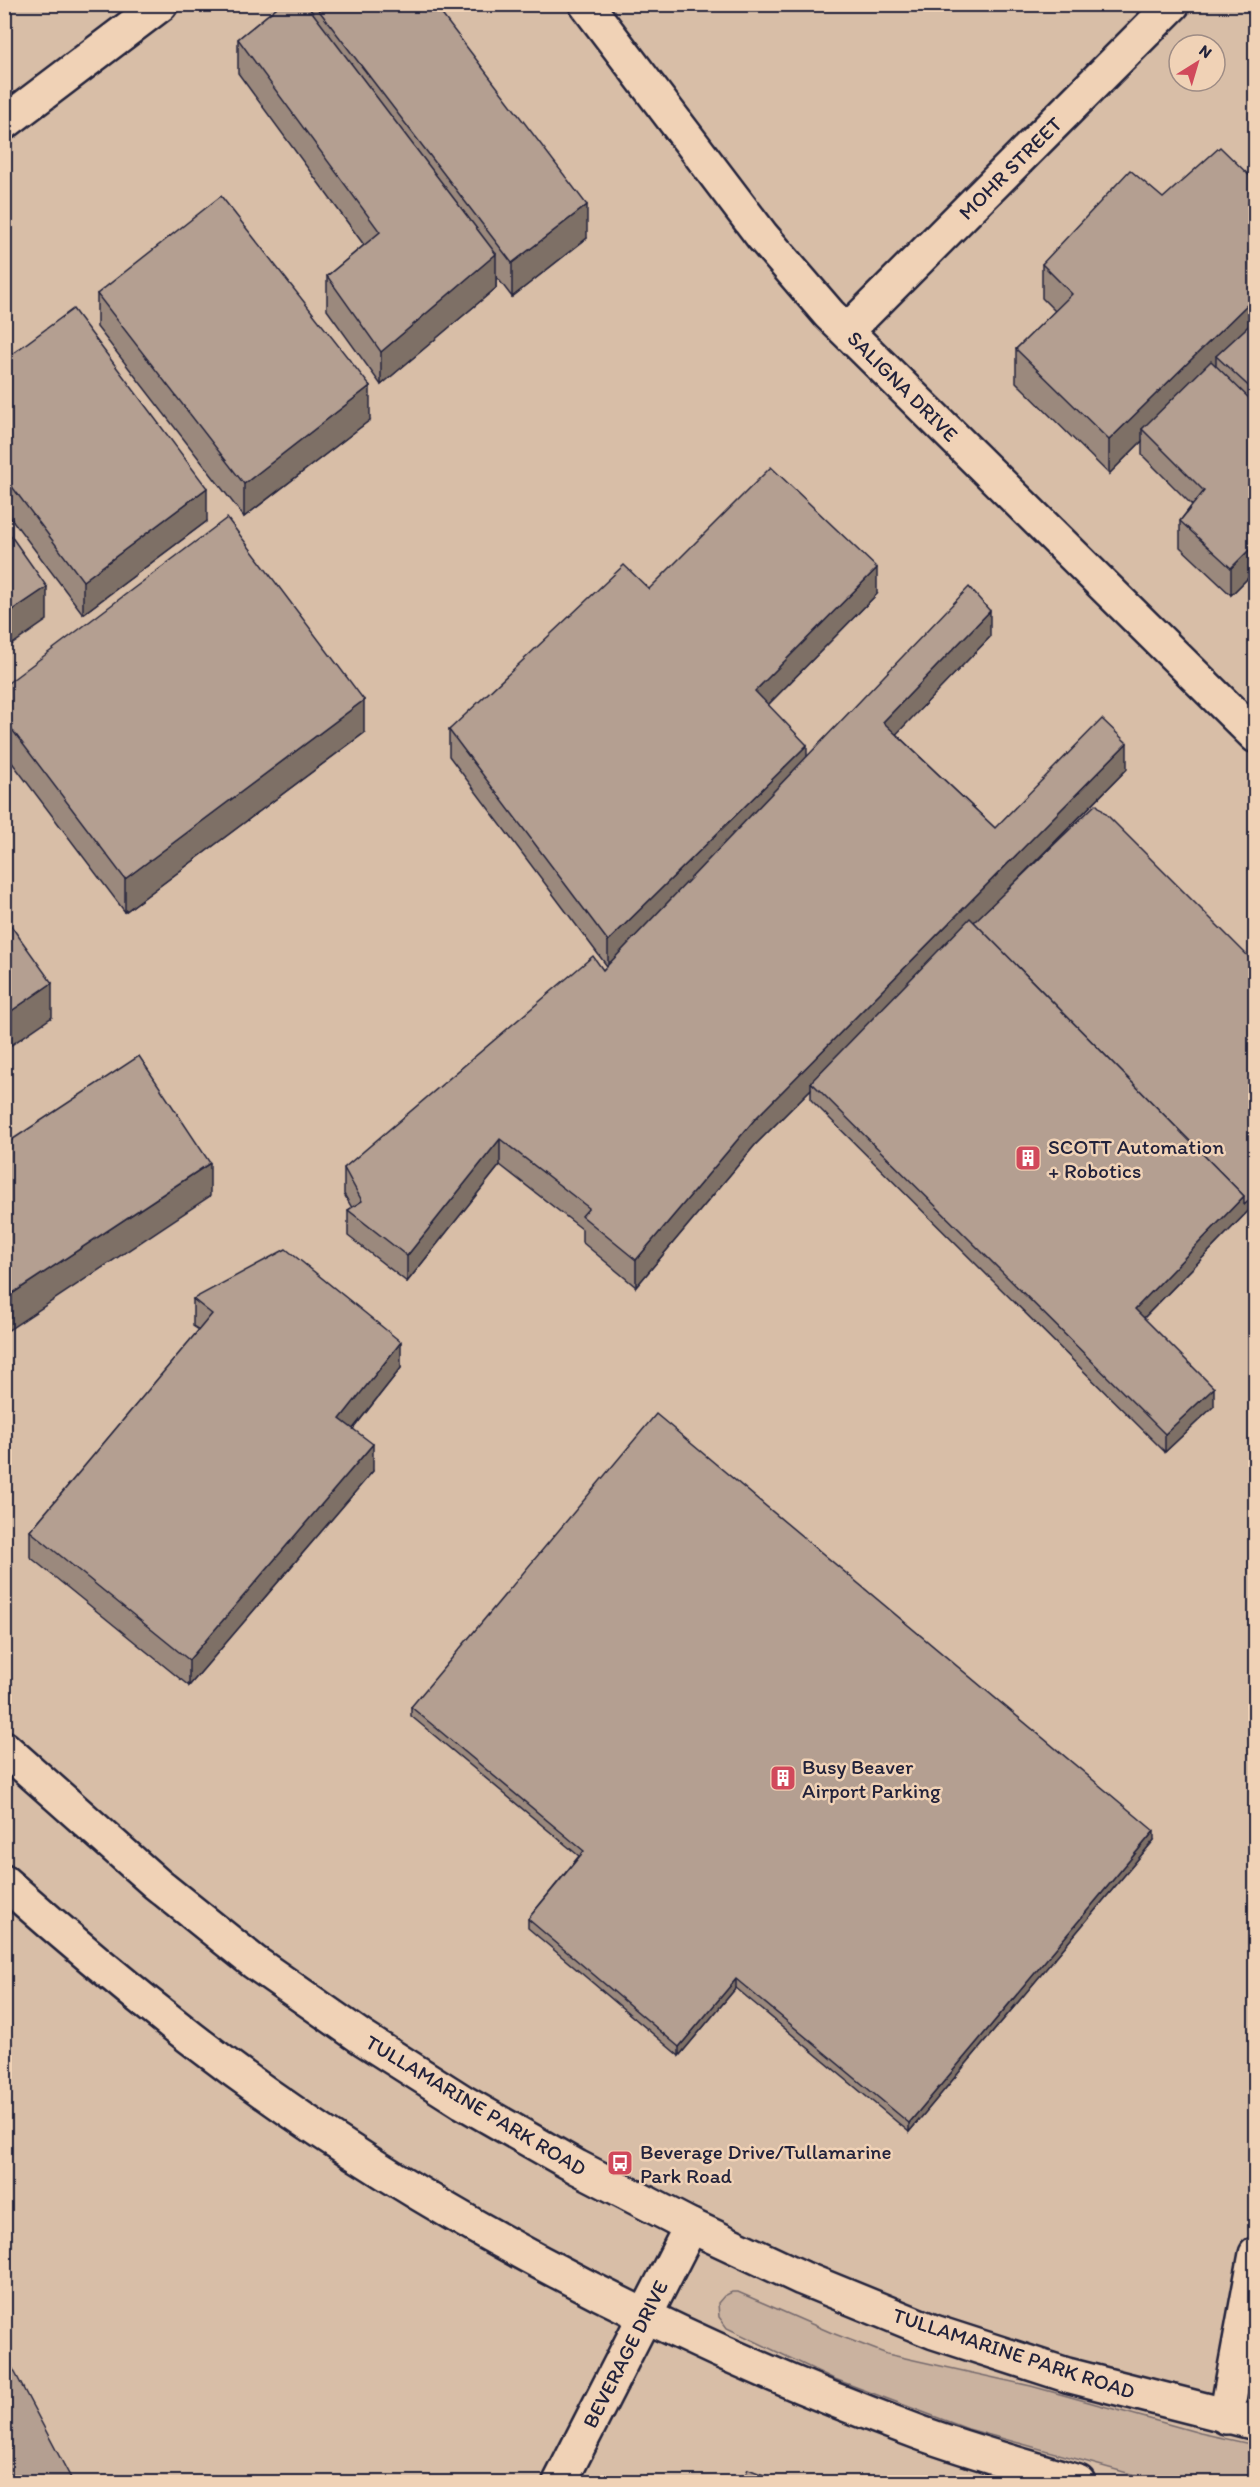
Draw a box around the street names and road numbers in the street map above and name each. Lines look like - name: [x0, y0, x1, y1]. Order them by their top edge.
- street label: MOHR STREET: [953, 111, 1067, 225]
- street label: SALIGNA DRIVE: [842, 325, 964, 447]
- street label: TULLAMARINE PARK ROAD: [361, 2029, 591, 2181]
- street label: BEVERAGE DRIVE: [577, 2276, 673, 2432]
- street label: TULLAMARINE PARK ROAD: [890, 2302, 1138, 2404]

